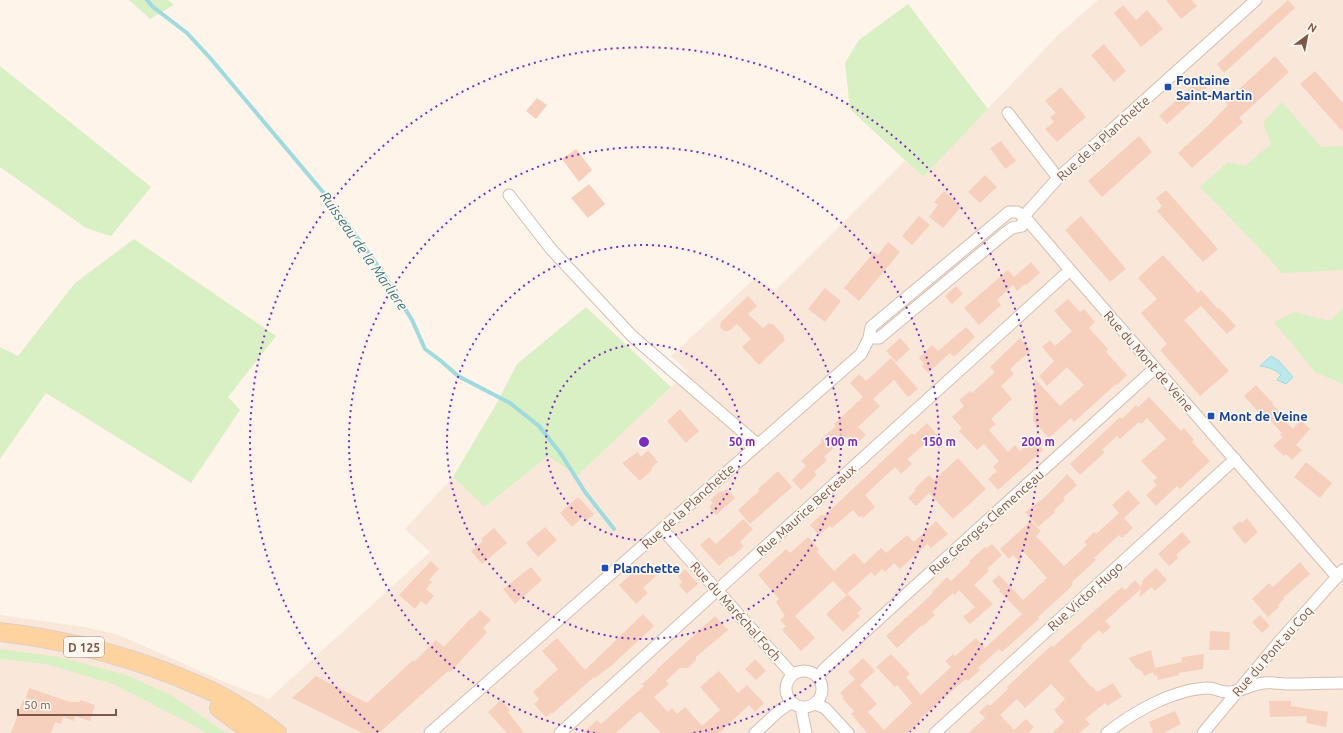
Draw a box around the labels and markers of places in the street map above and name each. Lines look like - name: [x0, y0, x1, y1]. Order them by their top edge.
- place label: Fontaine Saint-Martin: [1176, 73, 1252, 102]
- marker: Fontaine Saint-Martin: [1163, 82, 1173, 92]
- place label: Mont de Veine: [1219, 409, 1308, 423]
- marker: Mont de Veine: [1206, 411, 1216, 421]
- centre of rings: [637, 435, 651, 449]
- place label: Planchette: [613, 561, 680, 575]
- marker: Planchette: [600, 563, 610, 573]

